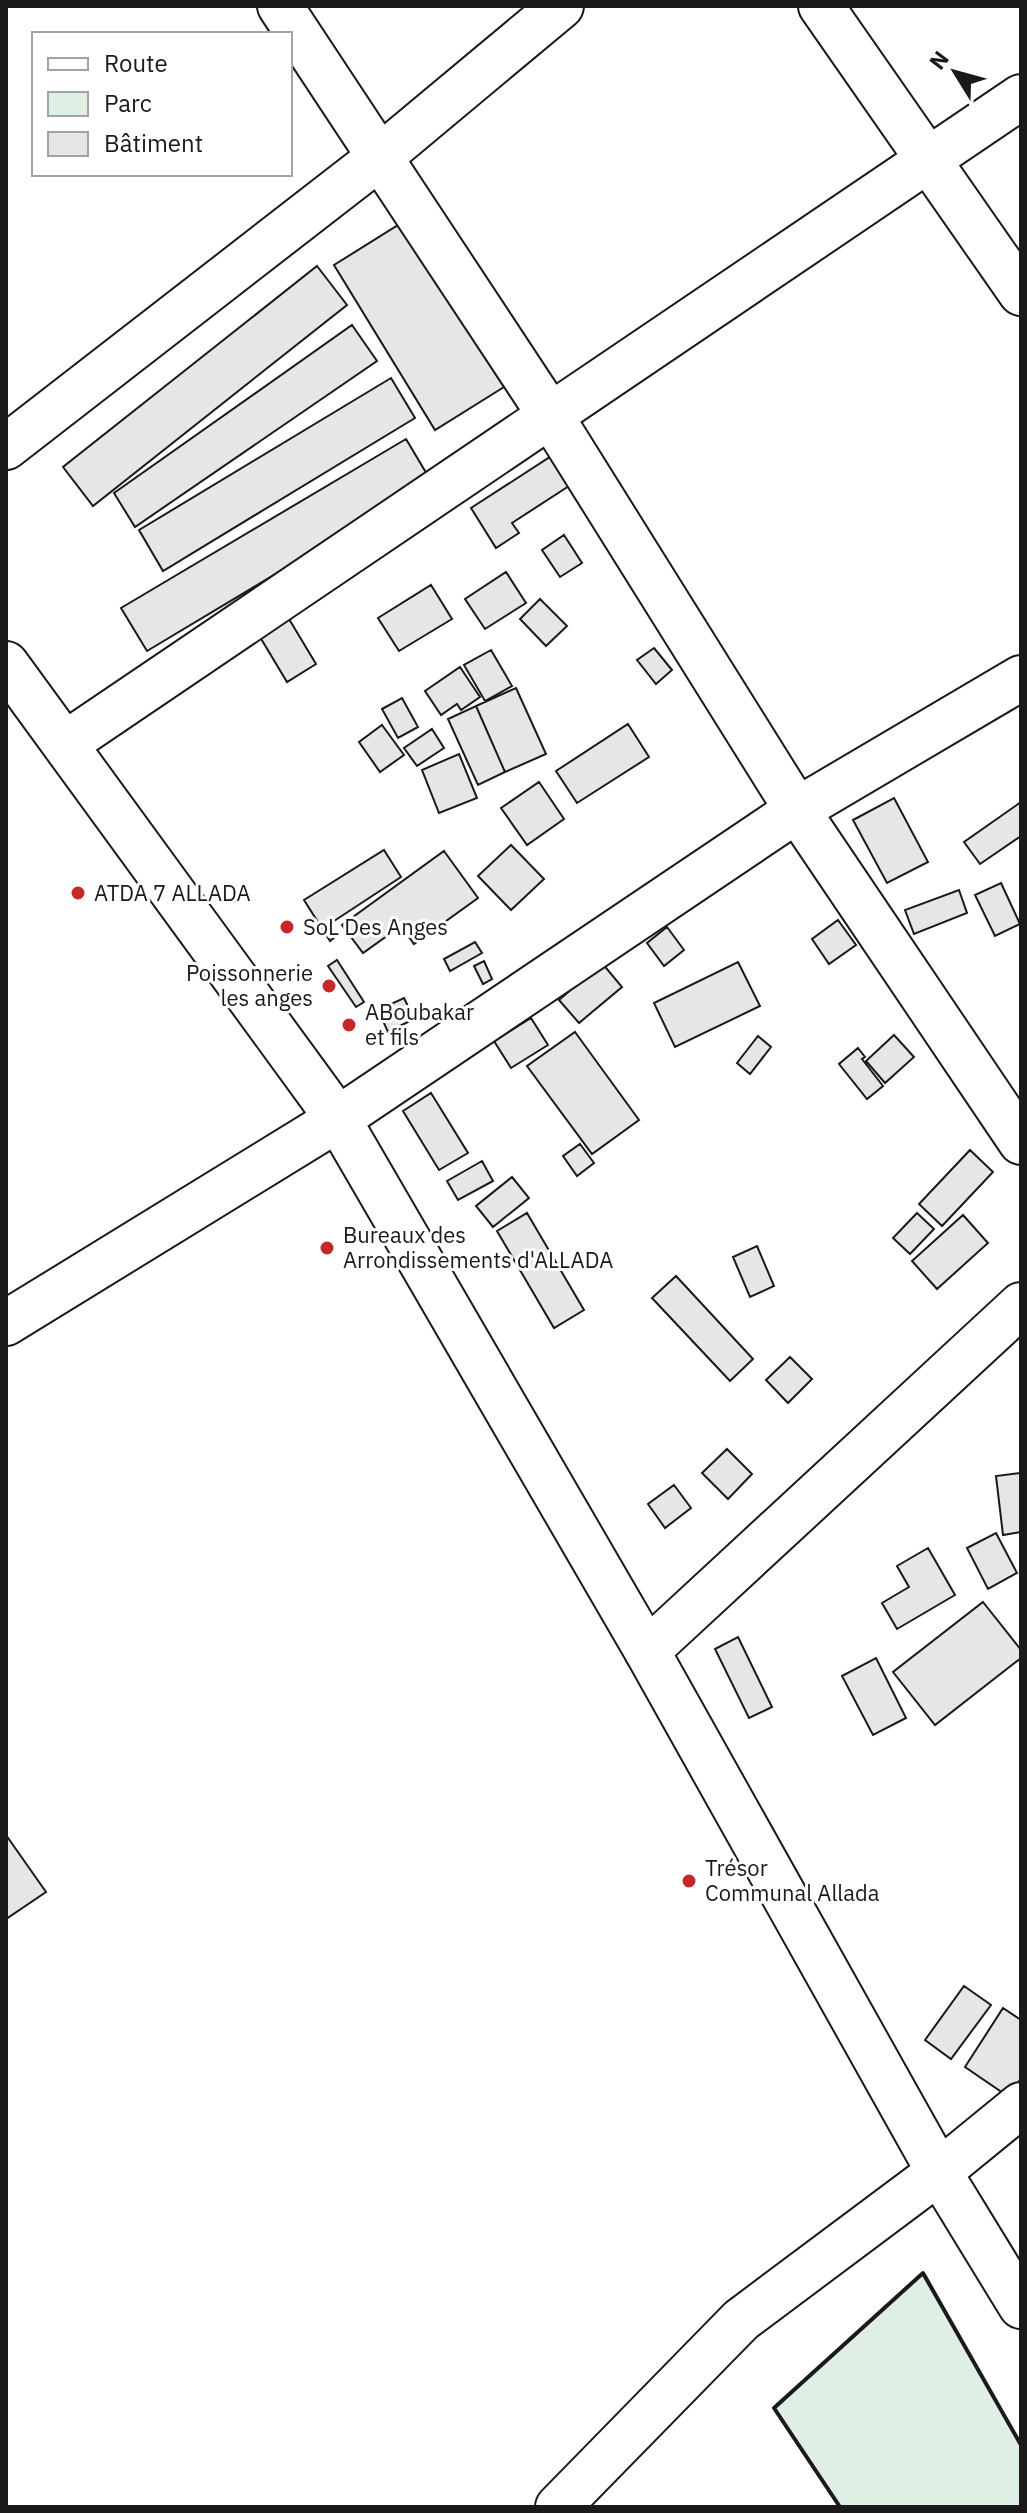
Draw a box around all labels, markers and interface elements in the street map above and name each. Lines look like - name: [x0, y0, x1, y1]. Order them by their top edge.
- legend: [32, 32, 292, 176]
- north arrow: [915, 32, 995, 112]
- text: N: [922, 45, 955, 75]
- text: Route: [104, 47, 168, 79]
- text: Parc: [104, 87, 152, 119]
- text: Bâtiment: [104, 127, 203, 159]
- place label: ATDA 7 ALLADA: [94, 878, 251, 907]
- marker: ATDA 7 ALLADA: [69, 884, 87, 902]
- place label: SoL Des Anges: [303, 912, 448, 941]
- marker: SoL Des Anges: [278, 918, 296, 936]
- place label: Poissonnerie les anges: [186, 958, 313, 1012]
- marker: Poissonnerie les anges: [320, 977, 338, 995]
- place label: ABoubakar et fils: [365, 997, 474, 1051]
- marker: ABoubakar et fils: [340, 1016, 358, 1034]
- place label: Bureaux des Arrondissements d'ALLADA: [343, 1220, 613, 1274]
- marker: Bureaux des Arrondissements d'ALLADA: [318, 1239, 336, 1257]
- place label: Trésor Communal Allada: [705, 1853, 880, 1907]
- marker: Trésor Communal Allada: [680, 1872, 698, 1890]

